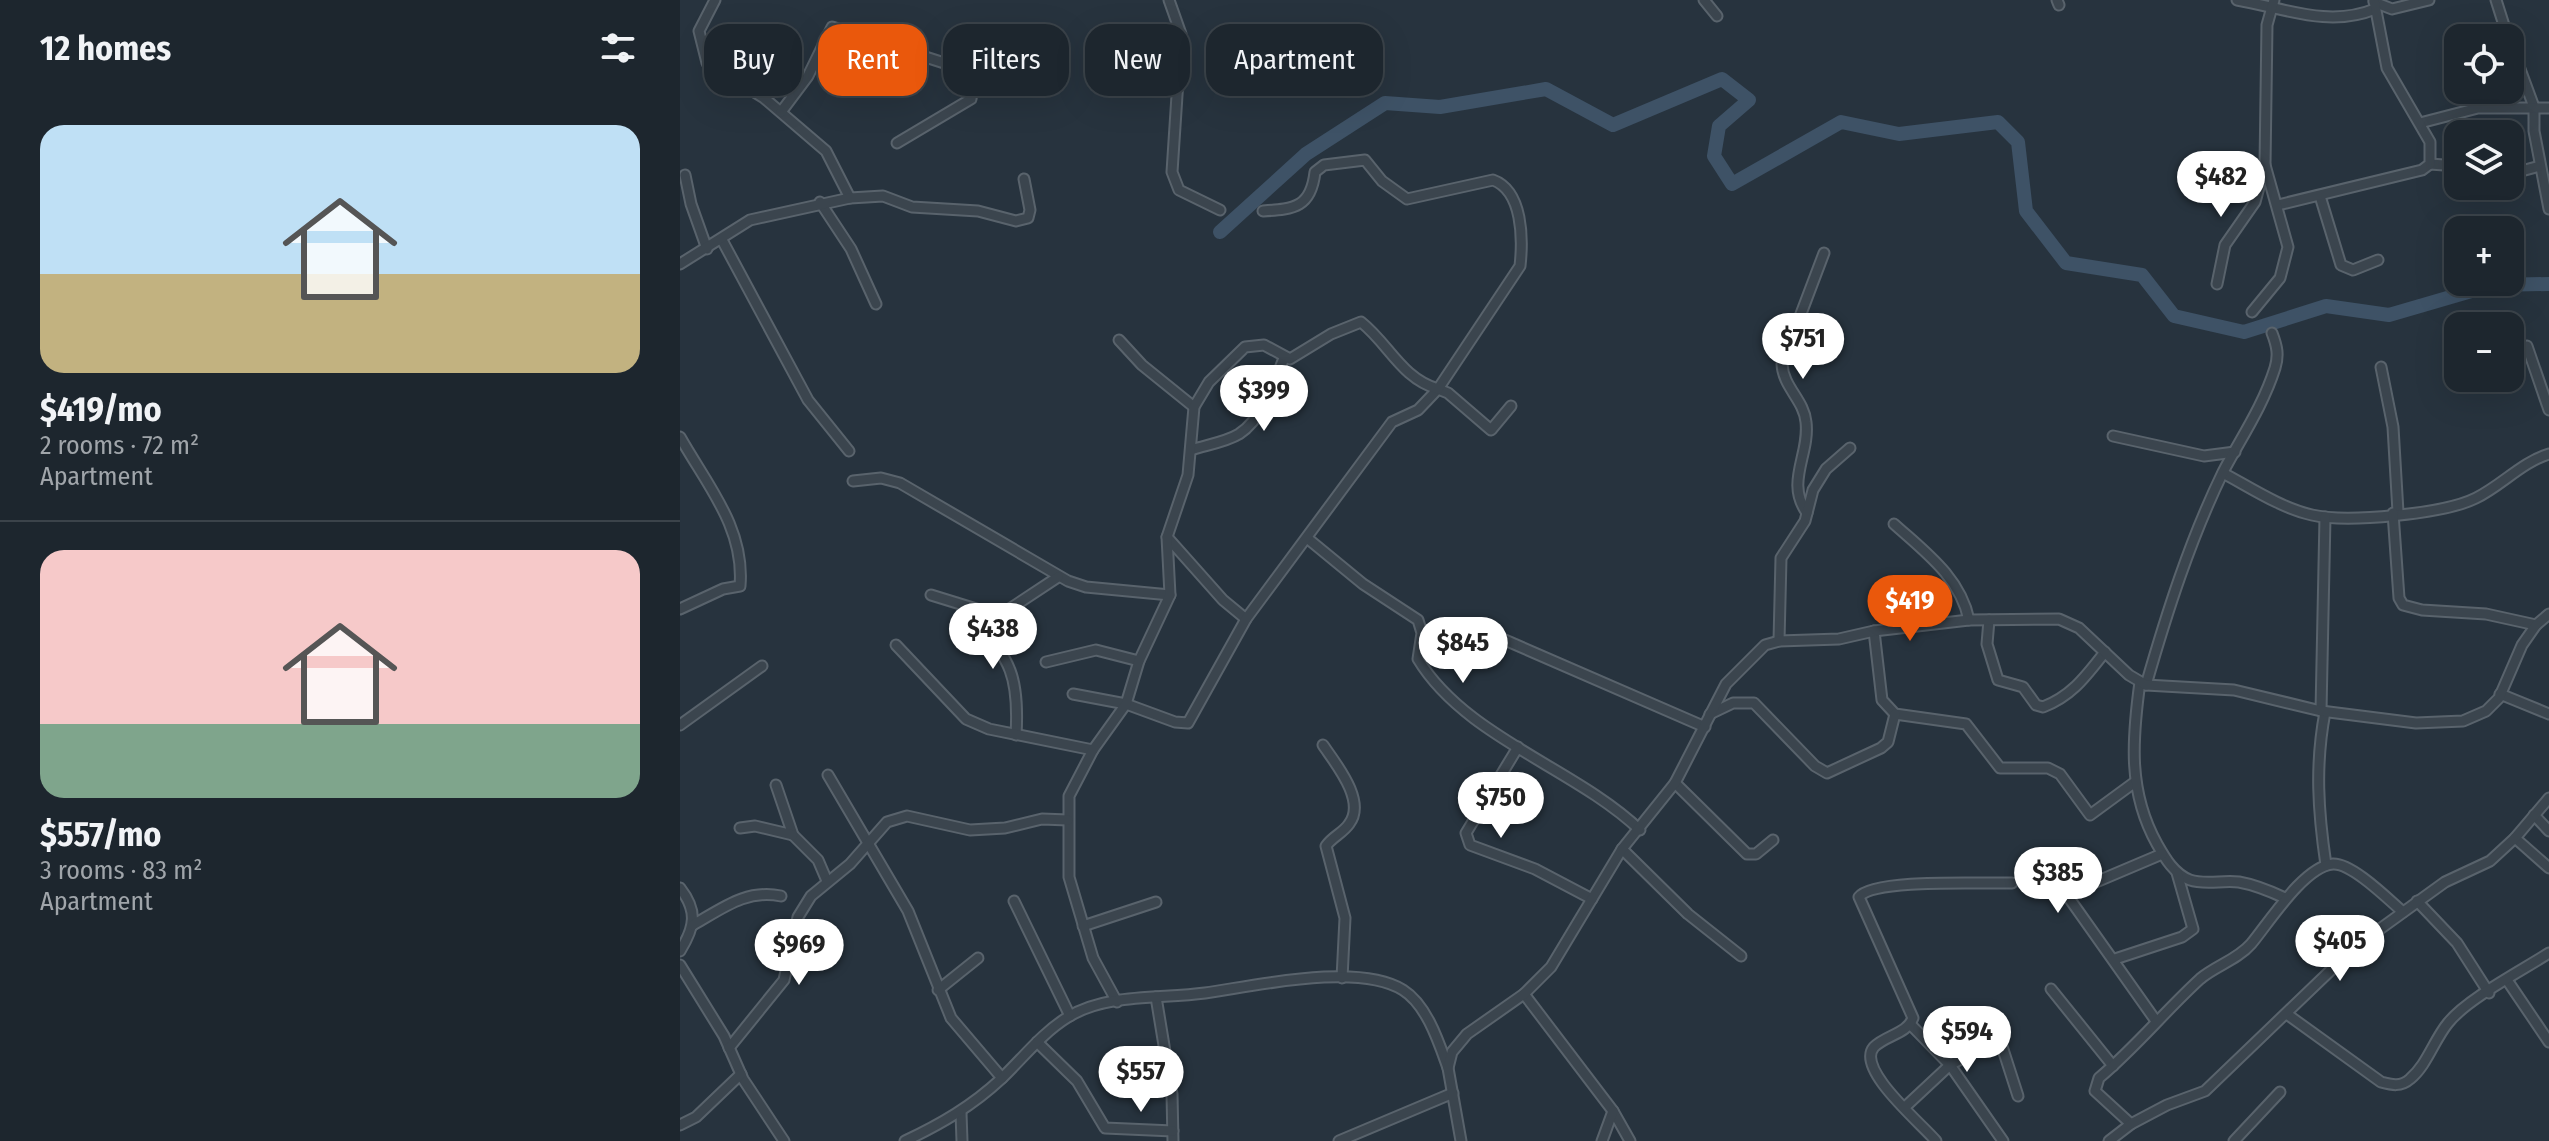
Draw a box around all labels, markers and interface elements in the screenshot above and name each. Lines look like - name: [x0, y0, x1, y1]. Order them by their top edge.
- chip: Buy: [704, 24, 802, 96]
- chip: Rent: [818, 24, 927, 96]
- chip: Filters: [943, 24, 1069, 96]
- chip: New: [1085, 24, 1190, 96]
- chip: Apartment: [1206, 24, 1383, 96]
- map controls: [2444, 24, 2524, 392]
- button: locate: [2444, 24, 2524, 104]
- icon: filters: [596, 26, 640, 70]
- text: 12 homes: [40, 28, 171, 69]
- button: layers: [2444, 120, 2524, 200]
- pin: $482: [2174, 151, 2268, 219]
- text: $482: [2195, 161, 2247, 192]
- icon: home: [268, 177, 412, 321]
- button: +: [2444, 216, 2524, 296]
- button: −: [2444, 312, 2524, 392]
- pin: $751: [1756, 313, 1850, 381]
- text: $751: [1780, 323, 1826, 354]
- pin: $399: [1217, 365, 1311, 433]
- text: $399: [1238, 375, 1290, 406]
- text: $419/mo: [40, 389, 162, 430]
- text: 2 rooms · 72 m²: [40, 430, 199, 461]
- text: Apartment: [40, 461, 153, 492]
- pin: $419: [1863, 575, 1957, 643]
- text: $419: [1885, 585, 1935, 616]
- icon: home: [268, 602, 412, 746]
- pin: $438: [946, 603, 1040, 671]
- text: $438: [967, 613, 1019, 644]
- pin: $845: [1416, 617, 1510, 685]
- text: $845: [1437, 627, 1489, 658]
- pin: $750: [1454, 772, 1548, 840]
- text: $750: [1476, 782, 1526, 813]
- text: $557/mo: [40, 814, 161, 855]
- pin: $385: [2011, 847, 2105, 915]
- text: 3 rooms · 83 m²: [40, 855, 202, 886]
- text: $385: [2032, 857, 2084, 888]
- text: Apartment: [40, 886, 153, 917]
- pin: $405: [2293, 915, 2387, 983]
- pin: $969: [752, 919, 846, 987]
- text: $405: [2313, 925, 2367, 956]
- text: $969: [773, 929, 825, 960]
- pin: $594: [1920, 1006, 2014, 1074]
- text: $594: [1941, 1016, 1993, 1047]
- pin: $557: [1094, 1046, 1188, 1114]
- text: $557: [1117, 1056, 1165, 1087]

